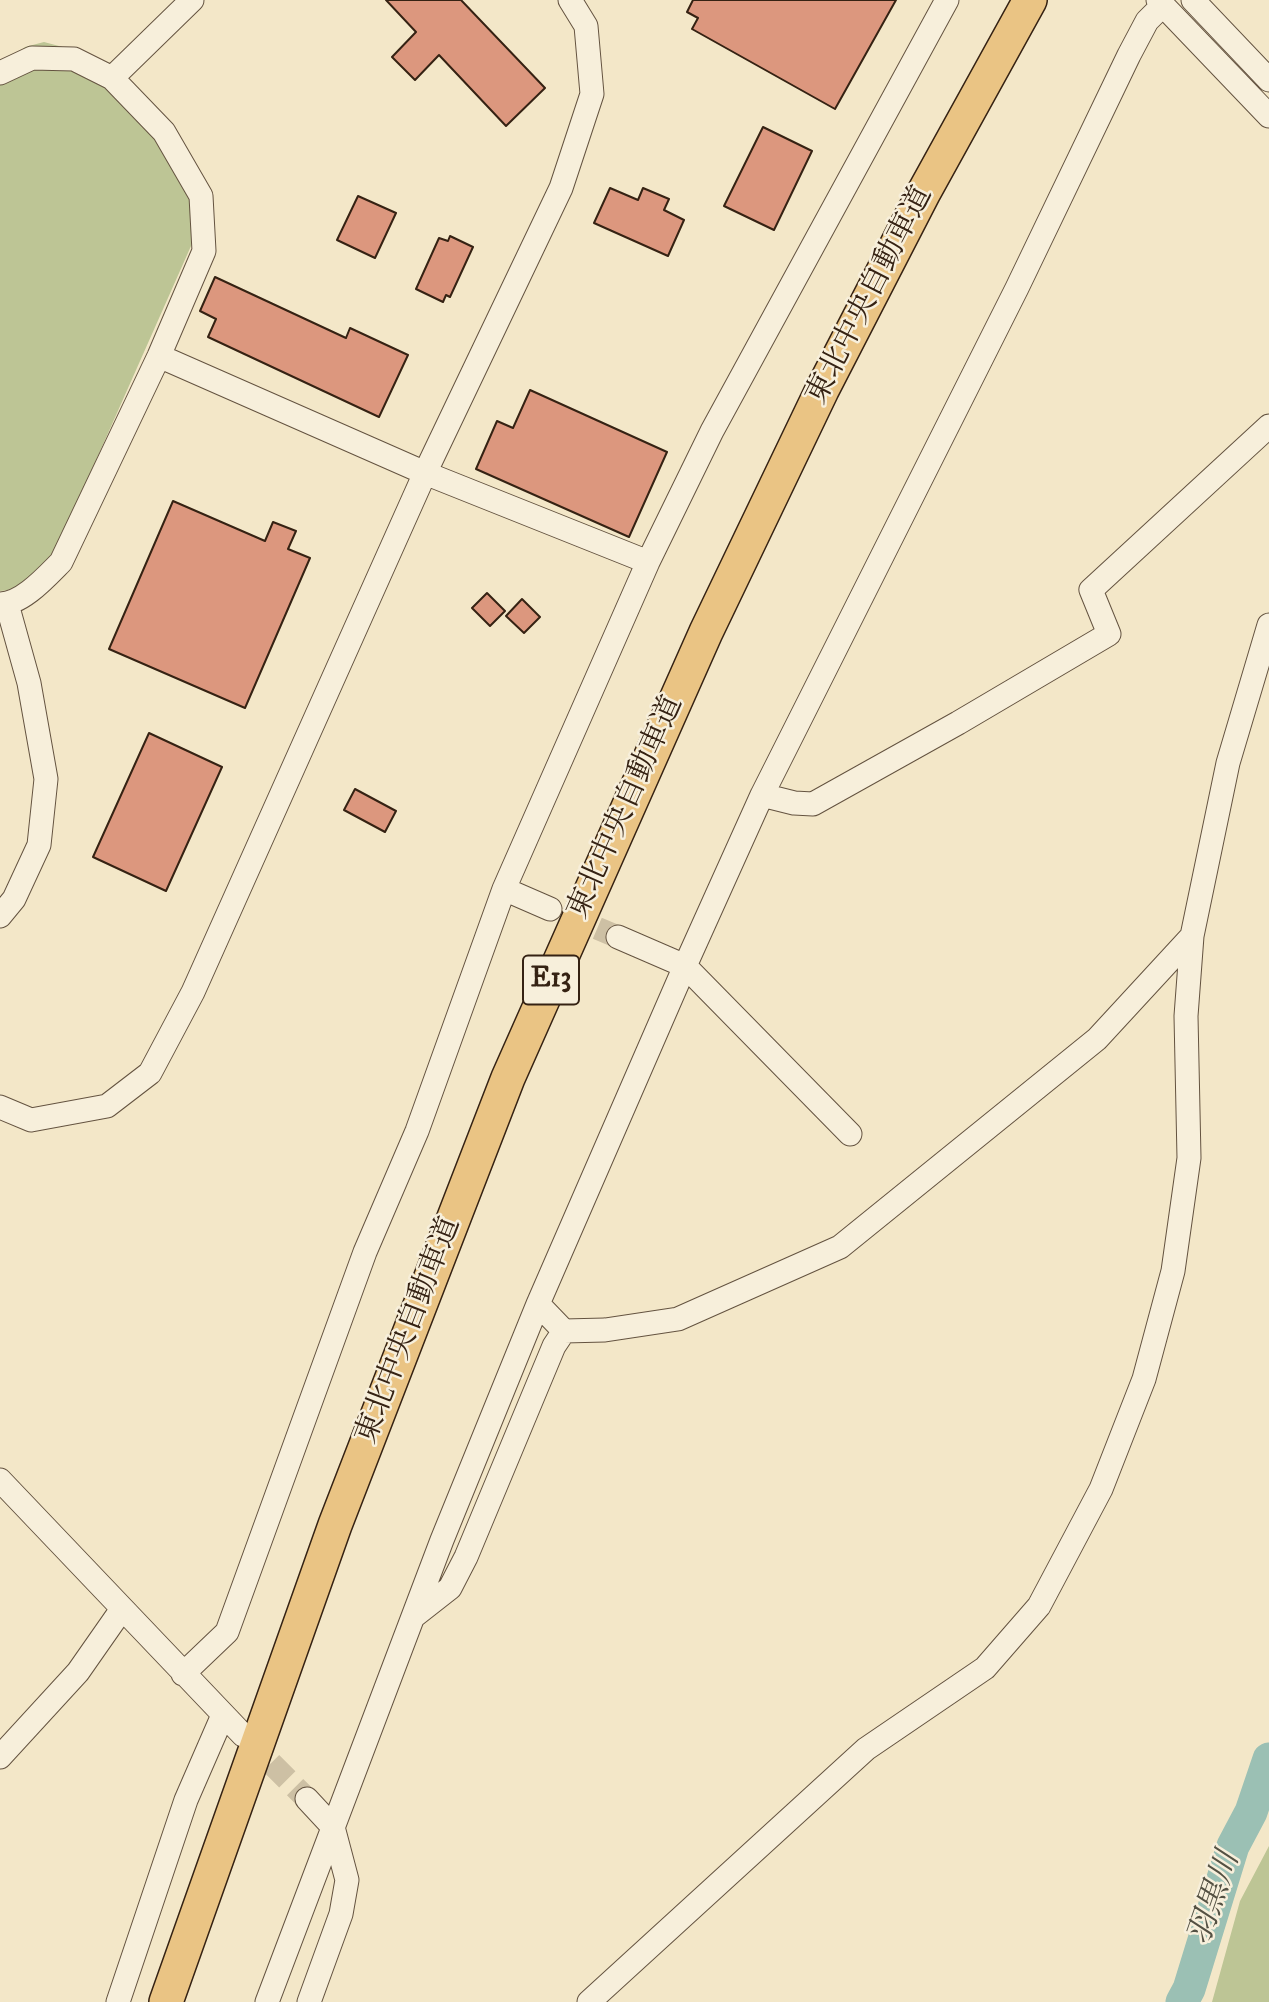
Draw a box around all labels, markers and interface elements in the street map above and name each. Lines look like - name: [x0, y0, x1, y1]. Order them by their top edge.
- street label: 東北中央自動車道: [800, 181, 942, 411]
- street label: 東北中央自動車道: [562, 691, 692, 925]
- road number: E13: [523, 956, 579, 1004]
- street label: 東北中央自動車道: [350, 1213, 470, 1449]
- water label: 羽黒川: [1182, 1847, 1250, 1951]

